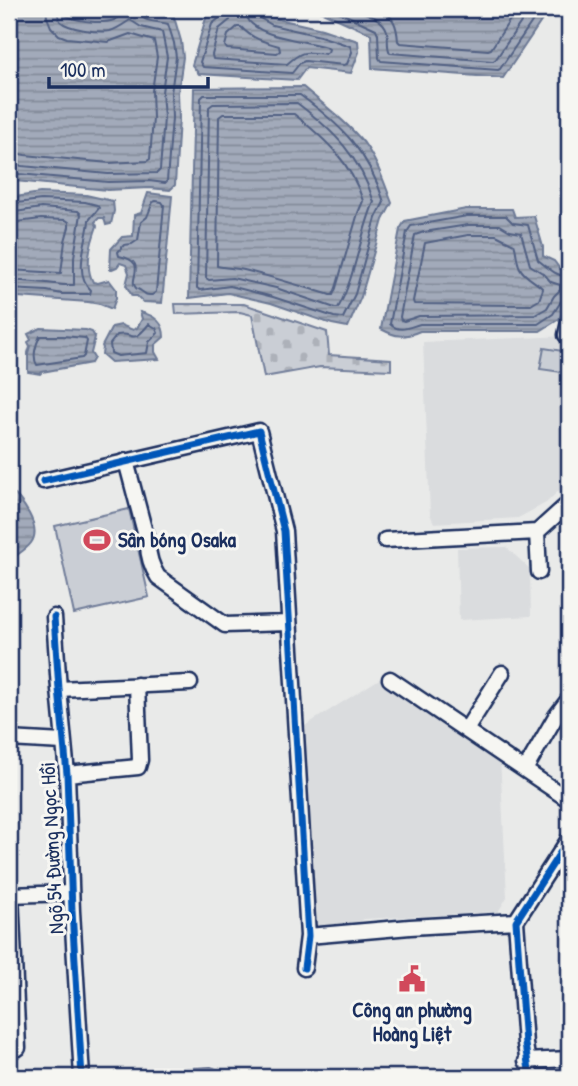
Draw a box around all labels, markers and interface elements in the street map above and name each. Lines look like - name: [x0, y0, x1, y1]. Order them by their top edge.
- scale bar: [49, 46, 208, 90]
- text: 100 m: [60, 55, 106, 84]
- sports icon: Sân bóng Osaka: [82, 525, 112, 555]
- place label: Sân bóng Osaka: [118, 525, 237, 555]
- street label: Ngõ 54 Đường Ngọc Hồi: [33, 761, 70, 935]
- public building icon: Công an phường Hoàng Liệt: [397, 964, 427, 994]
- place label: Công an phường Hoàng Liệt: [352, 995, 472, 1049]

